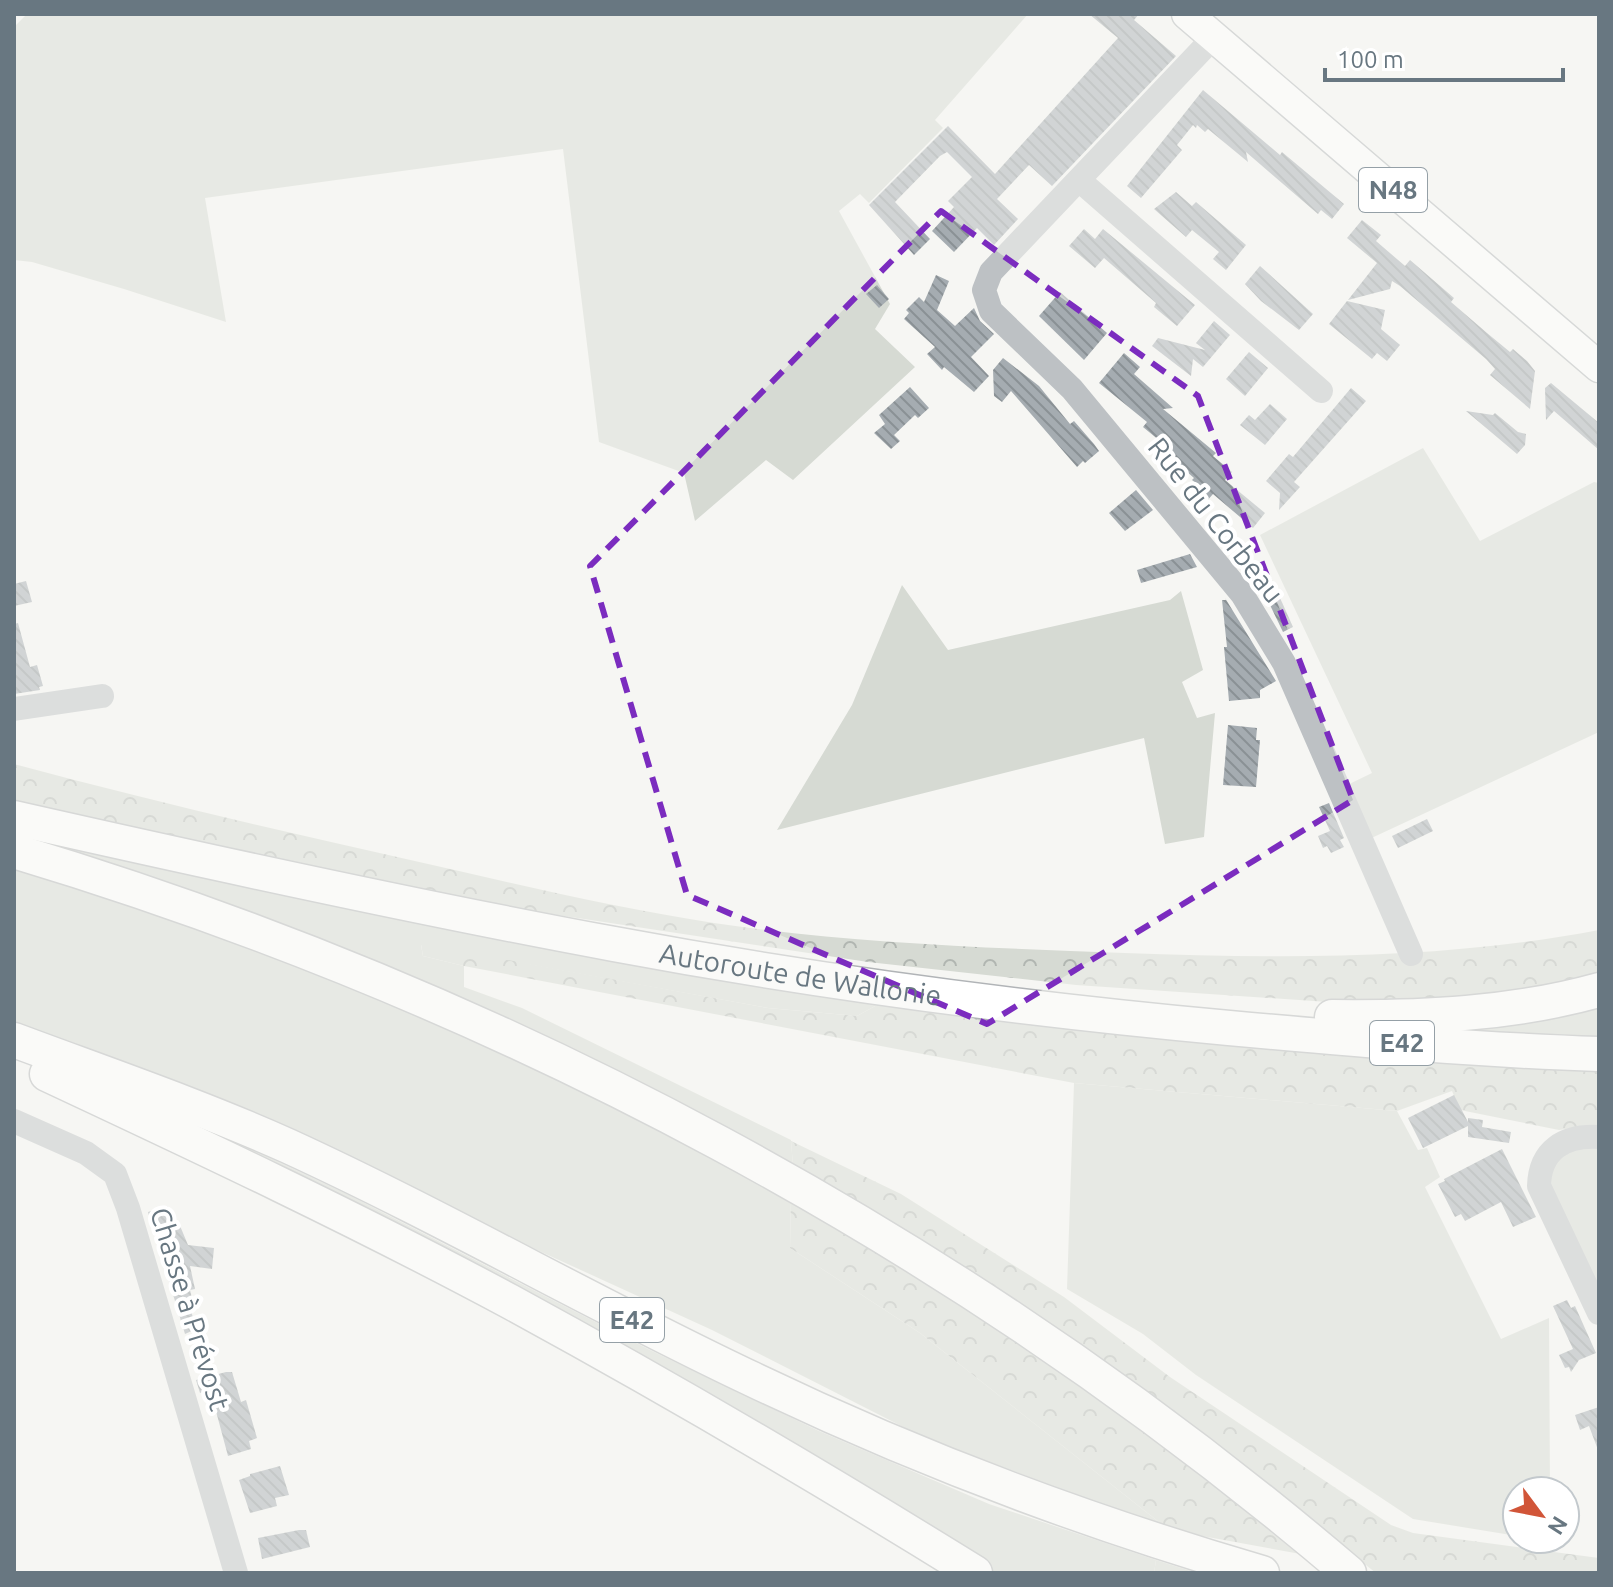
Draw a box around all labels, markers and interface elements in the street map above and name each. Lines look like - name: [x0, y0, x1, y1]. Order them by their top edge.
- scale bar: [1325, 32, 1563, 82]
- text: 100 m: [1337, 46, 1404, 73]
- road number: N48: [1359, 168, 1427, 212]
- street label: Rue du Corbeau: [1142, 431, 1290, 608]
- street label: Autoroute de Wallonie: [657, 937, 943, 1011]
- road number: E42: [1370, 1021, 1434, 1065]
- street label: Chasse à Prévost: [145, 1204, 236, 1414]
- road number: E42: [600, 1298, 664, 1342]
- north arrow: [1501, 1475, 1581, 1555]
- text: N: [1543, 1512, 1573, 1539]

